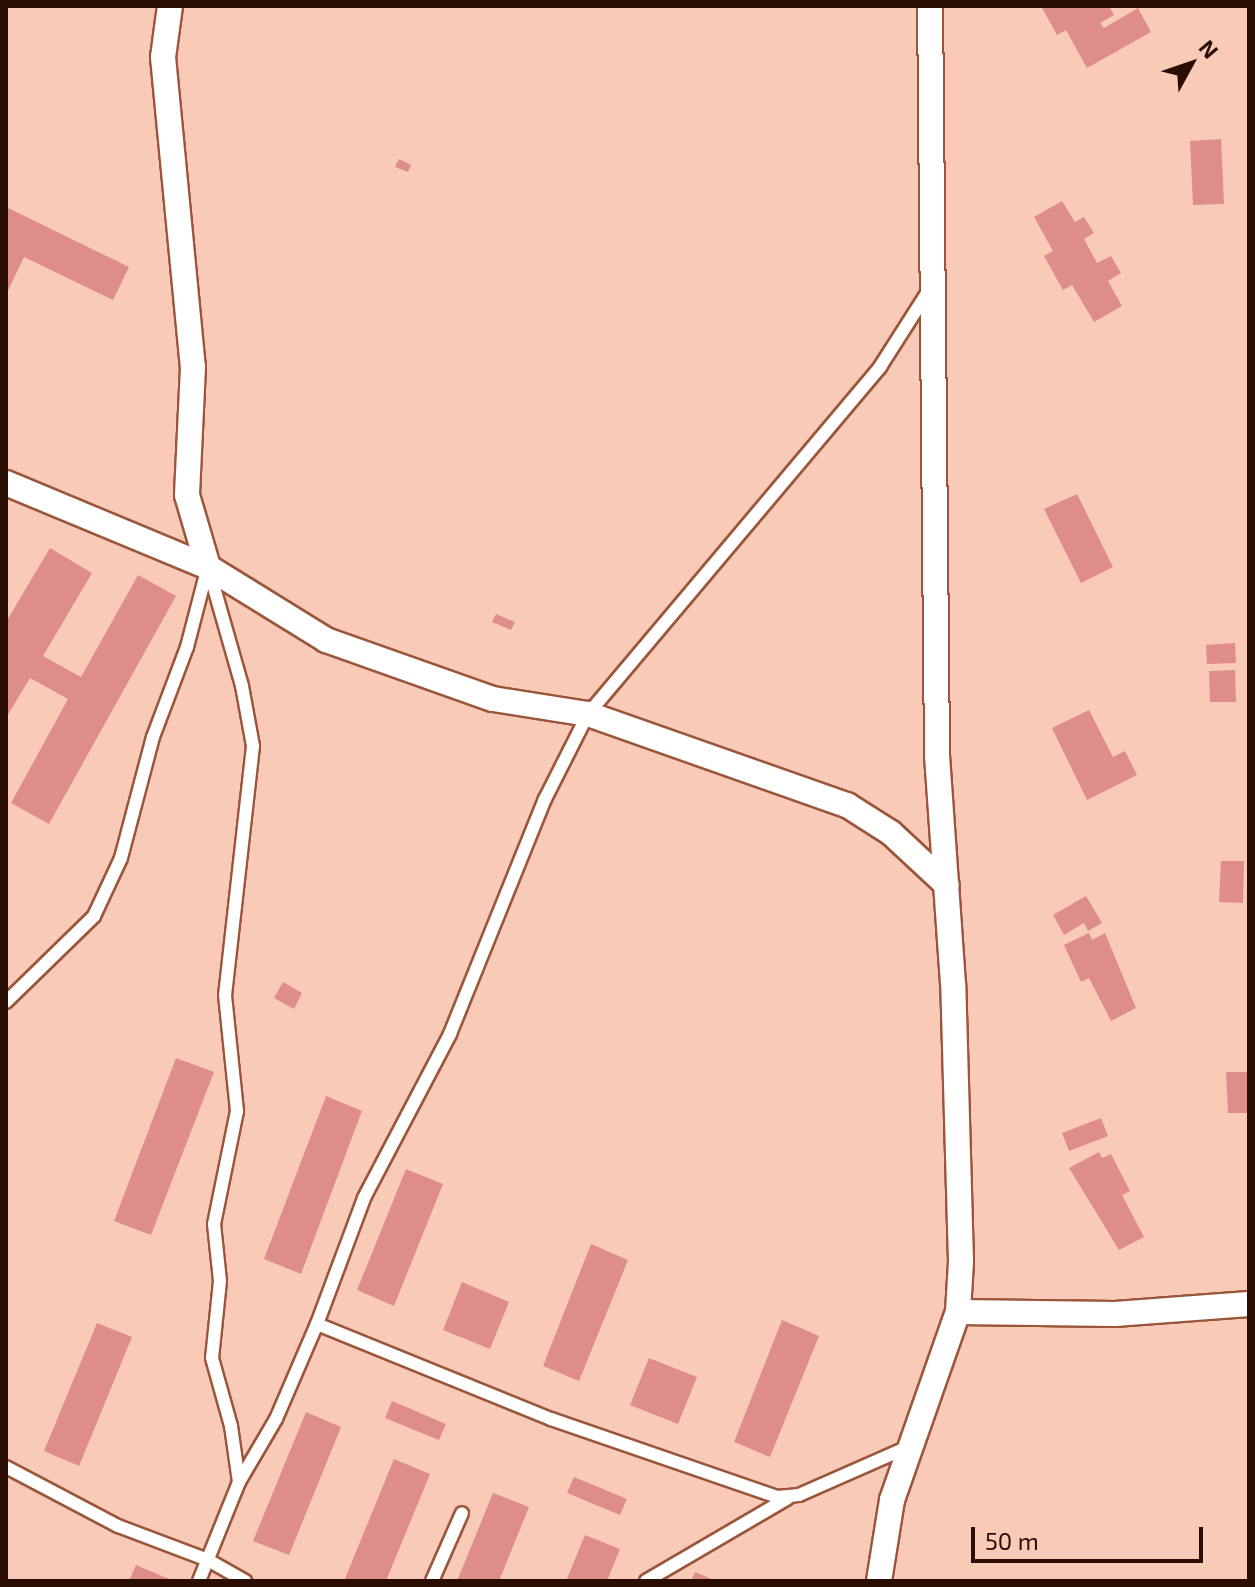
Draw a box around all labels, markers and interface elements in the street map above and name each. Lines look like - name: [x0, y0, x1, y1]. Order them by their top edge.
- north arrow: [1151, 24, 1231, 104]
- text: N: [1194, 34, 1224, 63]
- scale bar: [975, 1511, 1207, 1561]
- text: 50 m: [985, 1526, 1039, 1555]

